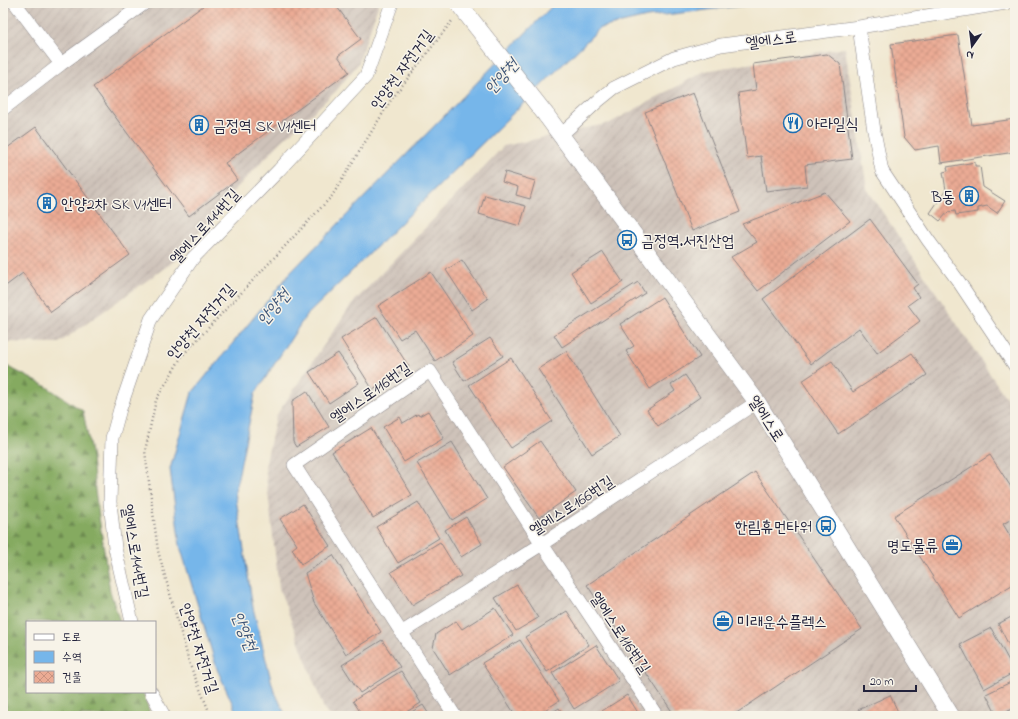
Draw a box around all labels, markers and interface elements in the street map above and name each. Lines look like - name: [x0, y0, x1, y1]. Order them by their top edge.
- street label: 안양천 자전거길: [365, 25, 440, 115]
- street label: 엘에스로: [744, 26, 798, 56]
- north arrow: [952, 26, 992, 66]
- text: N: [964, 46, 975, 63]
- water label: 안양천: [479, 52, 527, 101]
- restaurant icon: 아라일식: [782, 112, 804, 134]
- place label: 아라일식: [807, 113, 859, 137]
- building icon: 금정역 SK V1센터: [188, 114, 210, 136]
- place label: 금정역 SK V1센터: [213, 115, 316, 139]
- street label: 엘에스로144번길: [165, 184, 246, 271]
- building icon: B동: [958, 185, 980, 207]
- place label: B동: [930, 186, 955, 210]
- building icon: 안양2차 SK V1센터: [36, 192, 58, 214]
- place label: 안양2차 SK V1센터: [61, 193, 172, 217]
- bus stop icon: 금정역.서진산업: [616, 229, 638, 251]
- place label: 금정역.서진산업: [641, 230, 734, 254]
- street label: 안양천 자전거길: [162, 279, 242, 366]
- water label: 안양천: [251, 282, 298, 332]
- street label: 엘에스로116번길: [326, 357, 417, 431]
- street label: 엘에스로: [741, 391, 789, 447]
- street label: 엘에스로166번길: [525, 470, 619, 543]
- street label: 엘에스로144번길: [114, 502, 154, 601]
- bus stop icon: 한림휴먼타워: [815, 515, 837, 537]
- place label: 한림휴먼타워: [735, 516, 812, 540]
- office icon: 명도물류: [941, 534, 963, 556]
- place label: 명도물류: [887, 535, 938, 559]
- street label: 엘에스로116번길: [583, 587, 656, 679]
- street label: 안양천 자전거길: [172, 600, 224, 697]
- water label: 안양천: [224, 608, 264, 657]
- office icon: 미래운수플렉스: [712, 610, 734, 632]
- place label: 미래운수플렉스: [737, 611, 827, 635]
- legend: [26, 621, 156, 693]
- text: 도로: [62, 629, 81, 647]
- text: 수역: [62, 649, 82, 667]
- scale bar: [864, 667, 916, 693]
- text: 건물: [62, 669, 82, 687]
- text: 20 m: [870, 673, 893, 691]

